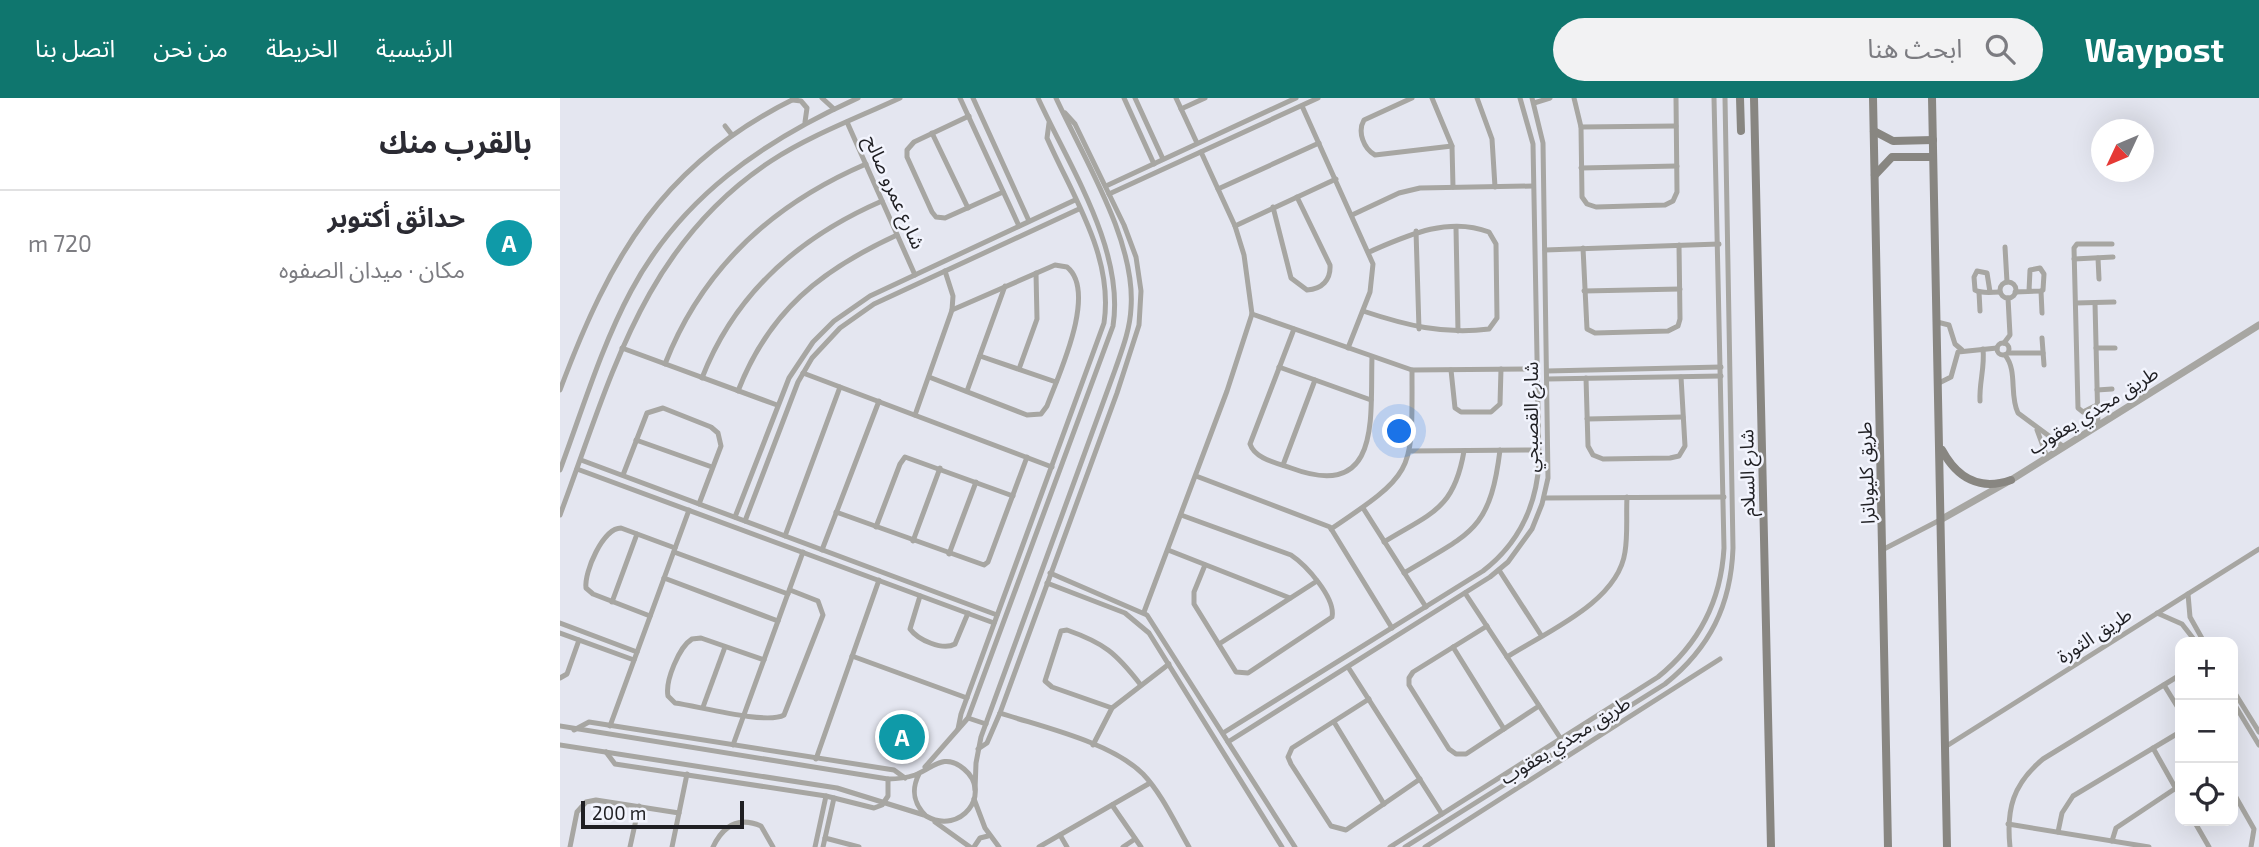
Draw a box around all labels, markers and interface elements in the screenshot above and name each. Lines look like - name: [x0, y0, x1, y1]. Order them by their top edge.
- search box: [1553, 18, 2043, 81]
- text: Waypost: [2085, 29, 2224, 69]
- icon: search: [1981, 30, 2019, 68]
- text: ابحث هنا: [1867, 32, 1963, 63]
- text: اتصل بنا: [35, 33, 115, 62]
- text: من نحن: [153, 33, 228, 62]
- text: الخريطة: [266, 33, 338, 62]
- text: الرئيسية: [376, 33, 453, 62]
- north arrow: [2091, 119, 2154, 182]
- text: بالقرب منك: [379, 123, 532, 159]
- street label: شارع عمرو صالح: [856, 131, 931, 254]
- text: حدائق أكتوبر: [328, 201, 465, 232]
- text: 720 m: [28, 229, 92, 257]
- text: A: [501, 229, 517, 257]
- text: مكان · ميدان الصفوه: [279, 255, 465, 283]
- street label: طريق مجدي يعقوب: [2024, 360, 2164, 462]
- street label: شارع القصبجي: [1519, 362, 1546, 472]
- your location: [1382, 414, 1416, 448]
- street label: طريق كليوباترا: [1852, 421, 1880, 525]
- street label: شارع السلام: [1734, 429, 1763, 517]
- street label: طريق الثورة: [2052, 602, 2136, 668]
- map controls: [2175, 637, 2238, 826]
- button: +: [2175, 637, 2238, 700]
- street label: طريق مجدي يعقوب: [1496, 690, 1636, 792]
- button: −: [2175, 700, 2238, 763]
- pin: A: [879, 711, 925, 763]
- button: locate: [2175, 763, 2238, 826]
- scale bar: [581, 798, 744, 830]
- text: 200 m: [592, 801, 646, 824]

